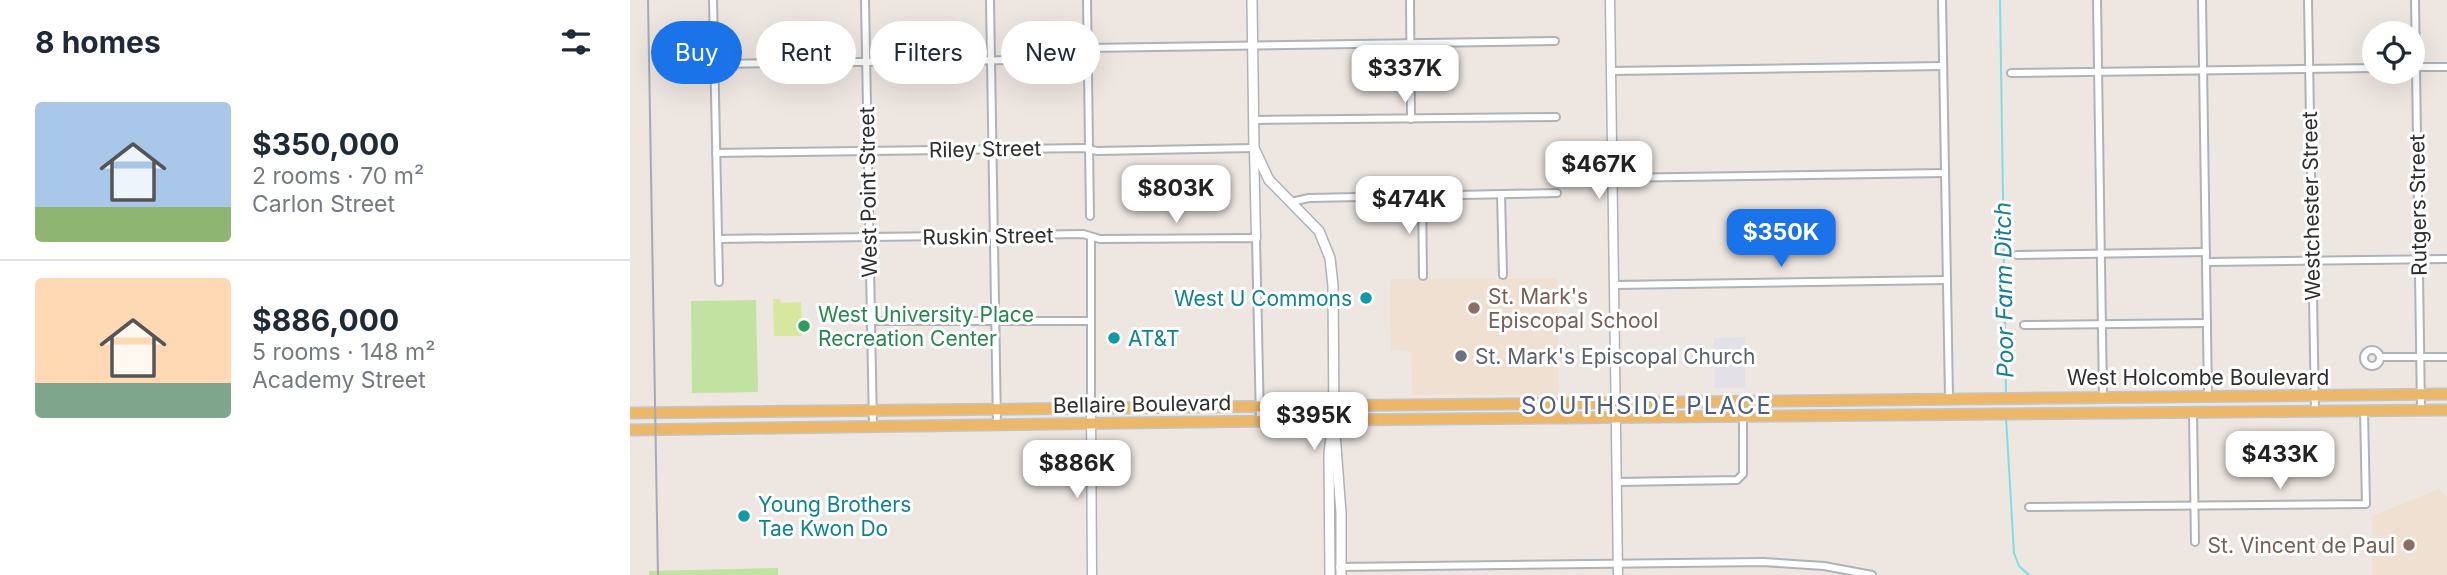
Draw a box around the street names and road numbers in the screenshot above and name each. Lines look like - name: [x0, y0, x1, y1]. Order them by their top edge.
- street label: West Point Street: [854, 106, 882, 278]
- street label: Westchester Street: [2297, 111, 2325, 301]
- street label: Rutgers Street: [2404, 134, 2432, 276]
- street label: Riley Street: [929, 136, 1042, 162]
- street label: Ruskin Street: [922, 222, 1054, 250]
- street label: West Holcombe Boulevard: [2067, 365, 2329, 390]
- street label: Bellaire Boulevard: [1053, 390, 1231, 418]

